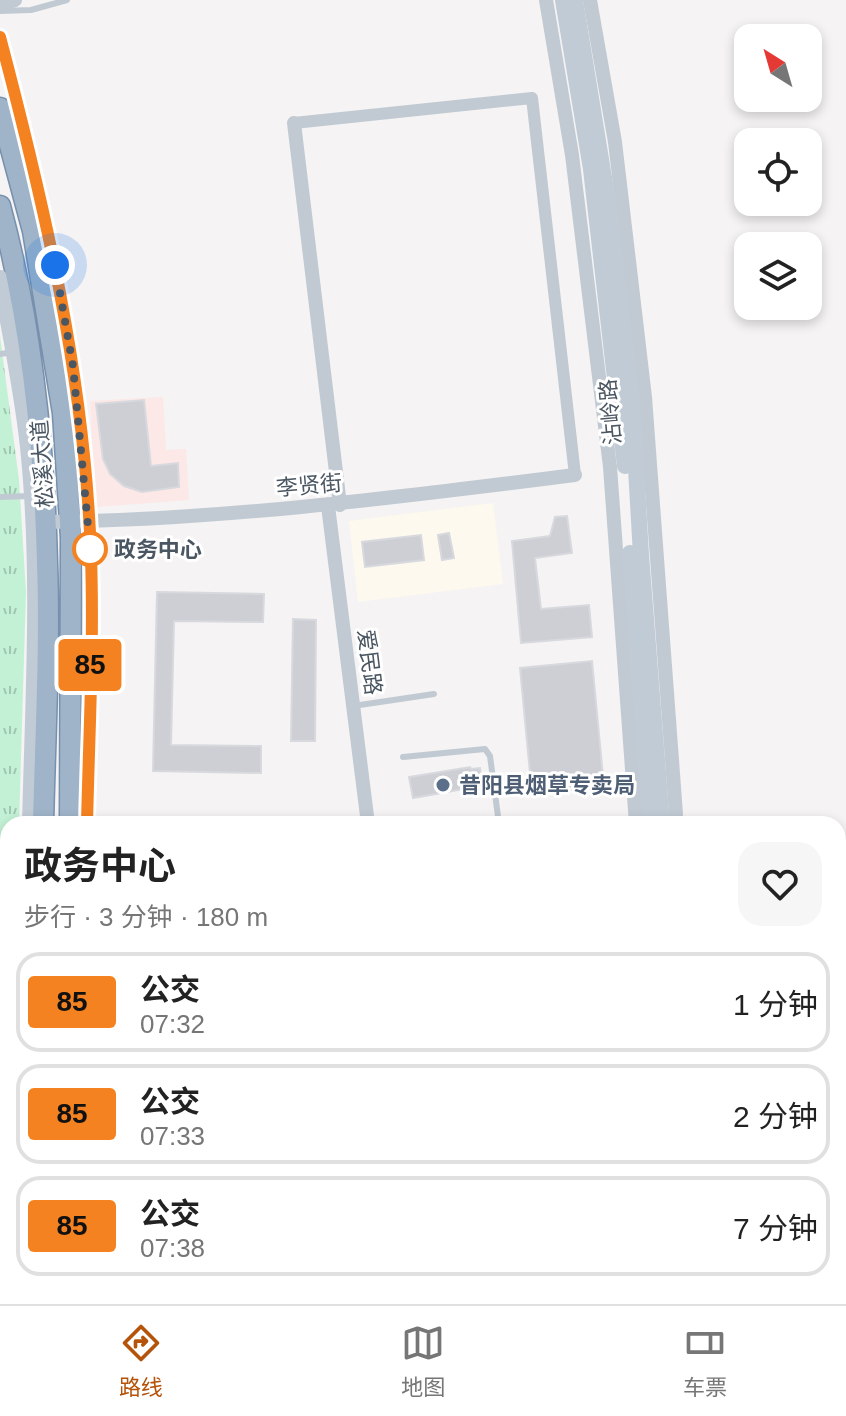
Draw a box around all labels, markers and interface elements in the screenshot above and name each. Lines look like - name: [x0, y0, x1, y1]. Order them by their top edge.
- north arrow: [734, 24, 822, 112]
- map controls: [734, 24, 822, 320]
- button: locate: [734, 128, 822, 216]
- button: layers: [734, 232, 822, 320]
- your location: [35, 245, 75, 285]
- street label: 沾岭路: [595, 378, 626, 446]
- street label: 松溪大道: [27, 419, 58, 509]
- street label: 李贤街: [275, 470, 343, 501]
- marker: 政务中心: [73, 532, 107, 566]
- place label: 政务中心: [114, 537, 202, 562]
- street label: 爱民路: [353, 628, 386, 696]
- line badge: 85: [54, 639, 126, 691]
- text: 85: [74, 649, 106, 680]
- place label: 昔阳县烟草专卖局: [459, 773, 635, 798]
- marker: 昔阳县烟草专卖局: [434, 776, 452, 794]
- button: heart: [738, 842, 822, 926]
- text: 政务中心: [24, 845, 176, 887]
- text: 步行 · 3 分钟 · 180 m: [24, 902, 268, 932]
- text: 公交: [140, 973, 200, 1006]
- text: 85: [56, 986, 88, 1017]
- text: 1 分钟: [733, 988, 818, 1021]
- text: 07:32: [140, 1009, 205, 1039]
- text: 公交: [140, 1085, 200, 1118]
- text: 85: [56, 1098, 88, 1129]
- text: 2 分钟: [733, 1100, 818, 1133]
- text: 07:33: [140, 1121, 205, 1151]
- text: 公交: [140, 1197, 200, 1230]
- text: 85: [56, 1210, 88, 1241]
- text: 7 分钟: [733, 1212, 818, 1245]
- text: 07:38: [140, 1233, 205, 1263]
- tab: 路线: [119, 1321, 163, 1401]
- tab: 地图: [401, 1321, 445, 1401]
- tab: 车票: [683, 1321, 727, 1401]

